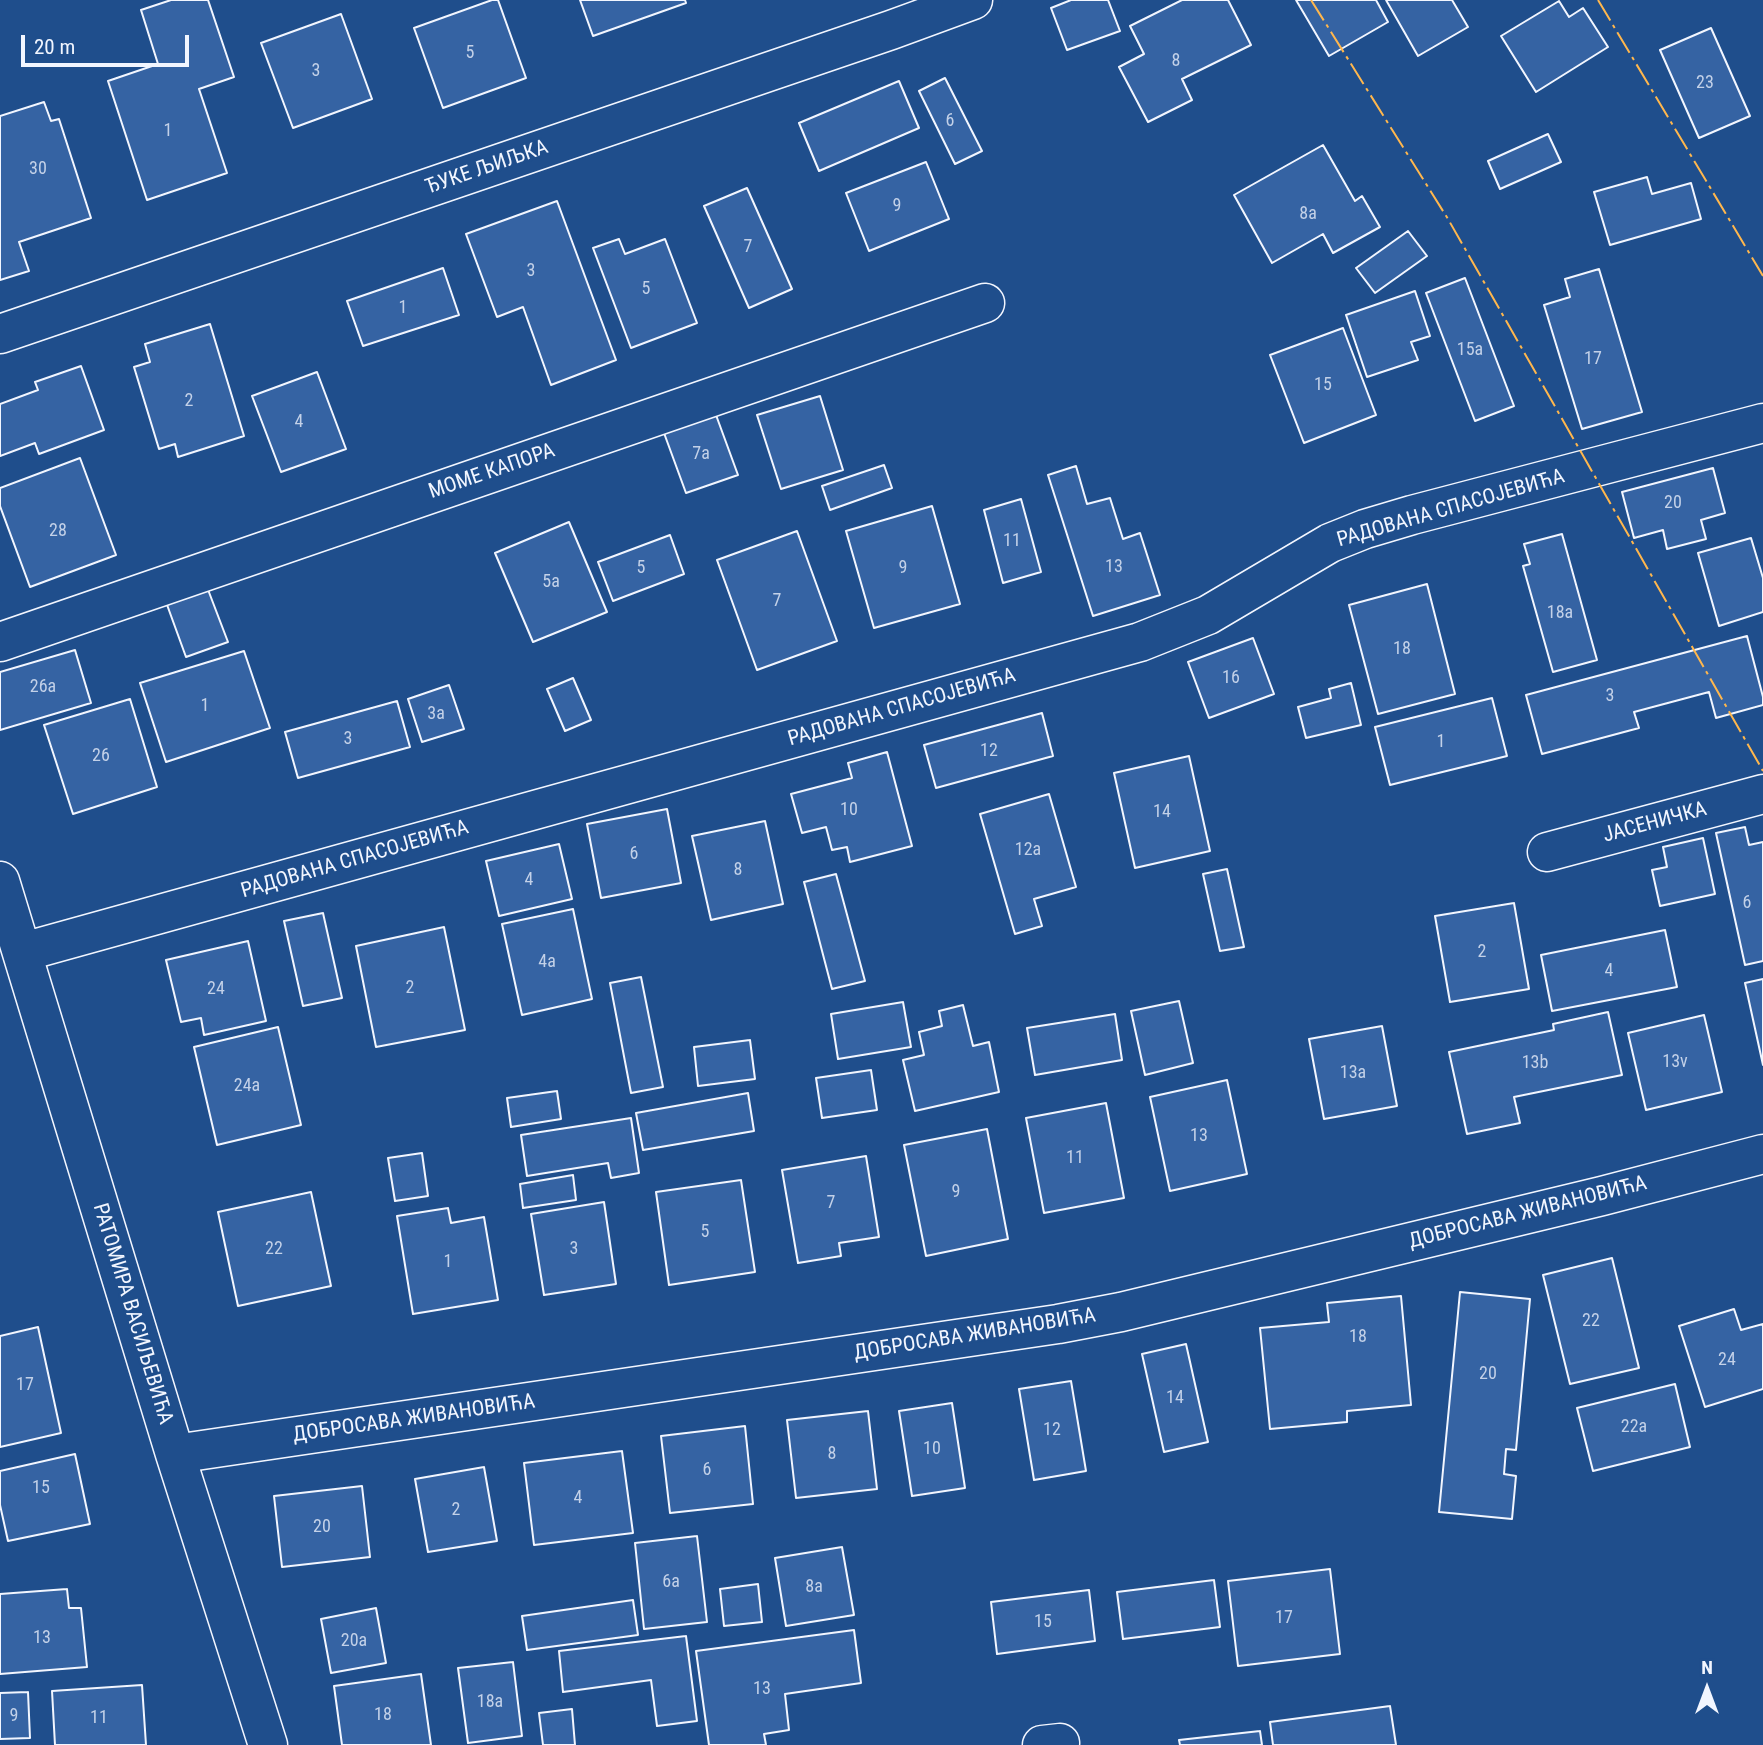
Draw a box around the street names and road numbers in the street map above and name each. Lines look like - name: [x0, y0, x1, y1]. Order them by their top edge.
- street label: ЂУКЕ ЉИЉКА: [422, 135, 552, 201]
- street label: МОМЕ КАПОРА: [426, 439, 558, 505]
- street label: РАДОВАНА СПАСОЈЕВИЋА: [1334, 464, 1568, 554]
- street label: РАДОВАНА СПАСОЈЕВИЋА: [785, 663, 1019, 753]
- street label: ЈАСЕНИЧКА: [1600, 797, 1710, 849]
- street label: РАДОВАНА СПАСОЈЕВИЋА: [238, 815, 472, 905]
- street label: ДОБРОСАВА ЖИВАНОВИЋА: [1406, 1171, 1650, 1255]
- street label: РАТОМИРА ВАСИЉЕВИЋА: [86, 1200, 178, 1428]
- street label: ДОБРОСАВА ЖИВАНОВИЋА: [852, 1303, 1098, 1367]
- street label: ДОБРОСАВА ЖИВАНОВИЋА: [291, 1390, 537, 1448]

